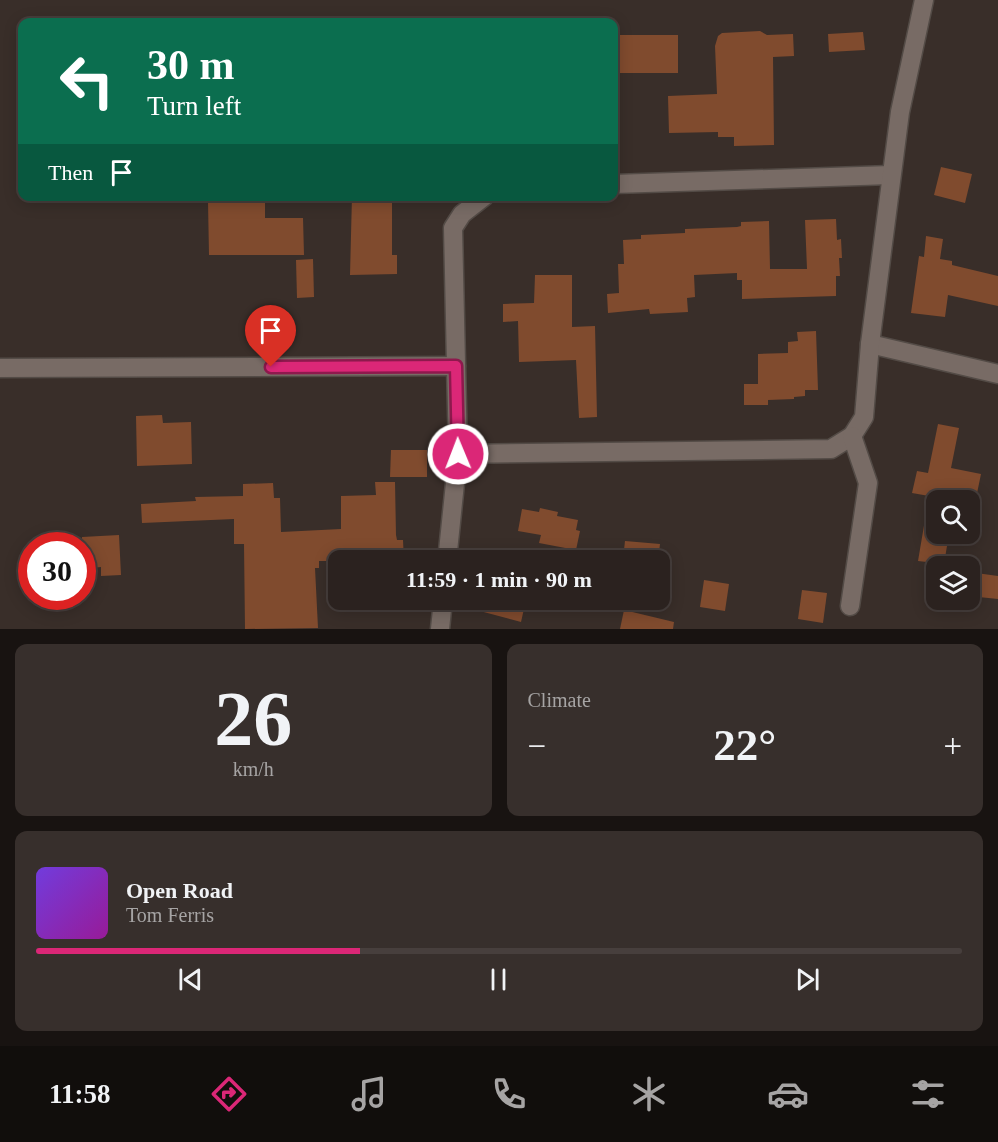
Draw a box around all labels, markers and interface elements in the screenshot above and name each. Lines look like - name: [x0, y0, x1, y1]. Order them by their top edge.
- icon: left: [48, 42, 126, 120]
- text: 30 m: [147, 42, 235, 88]
- text: Turn left: [147, 91, 241, 121]
- icon: arrive: [105, 156, 138, 189]
- text: Then: [48, 160, 93, 185]
- pin: [245, 305, 296, 367]
- icon: arrive: [254, 314, 287, 347]
- position arrow: [426, 422, 490, 486]
- map controls: [926, 490, 980, 610]
- button: search: [926, 490, 980, 544]
- speed limit sign: 30: [18, 532, 96, 610]
- button: layers: [926, 556, 980, 610]
- text: 11:59 · 1 min · 90 m: [406, 567, 592, 592]
- text: 26: [214, 675, 292, 762]
- text: Climate: [528, 689, 591, 711]
- text: 22°: [713, 720, 776, 770]
- text: −: [528, 728, 546, 764]
- text: +: [943, 728, 962, 764]
- text: km/h: [233, 758, 274, 780]
- text: Open Road: [126, 878, 233, 903]
- text: Tom Ferris: [126, 904, 214, 926]
- icon: previous: [174, 963, 207, 996]
- icon: pause: [482, 963, 515, 996]
- icon: next: [791, 963, 824, 996]
- icon: directions: [208, 1073, 250, 1115]
- icon: music: [348, 1073, 390, 1115]
- icon: phone: [488, 1073, 530, 1115]
- icon: climate: [628, 1073, 670, 1115]
- icon: car: [767, 1073, 809, 1115]
- icon: filters: [907, 1073, 949, 1115]
- text: 11:58: [49, 1079, 110, 1109]

